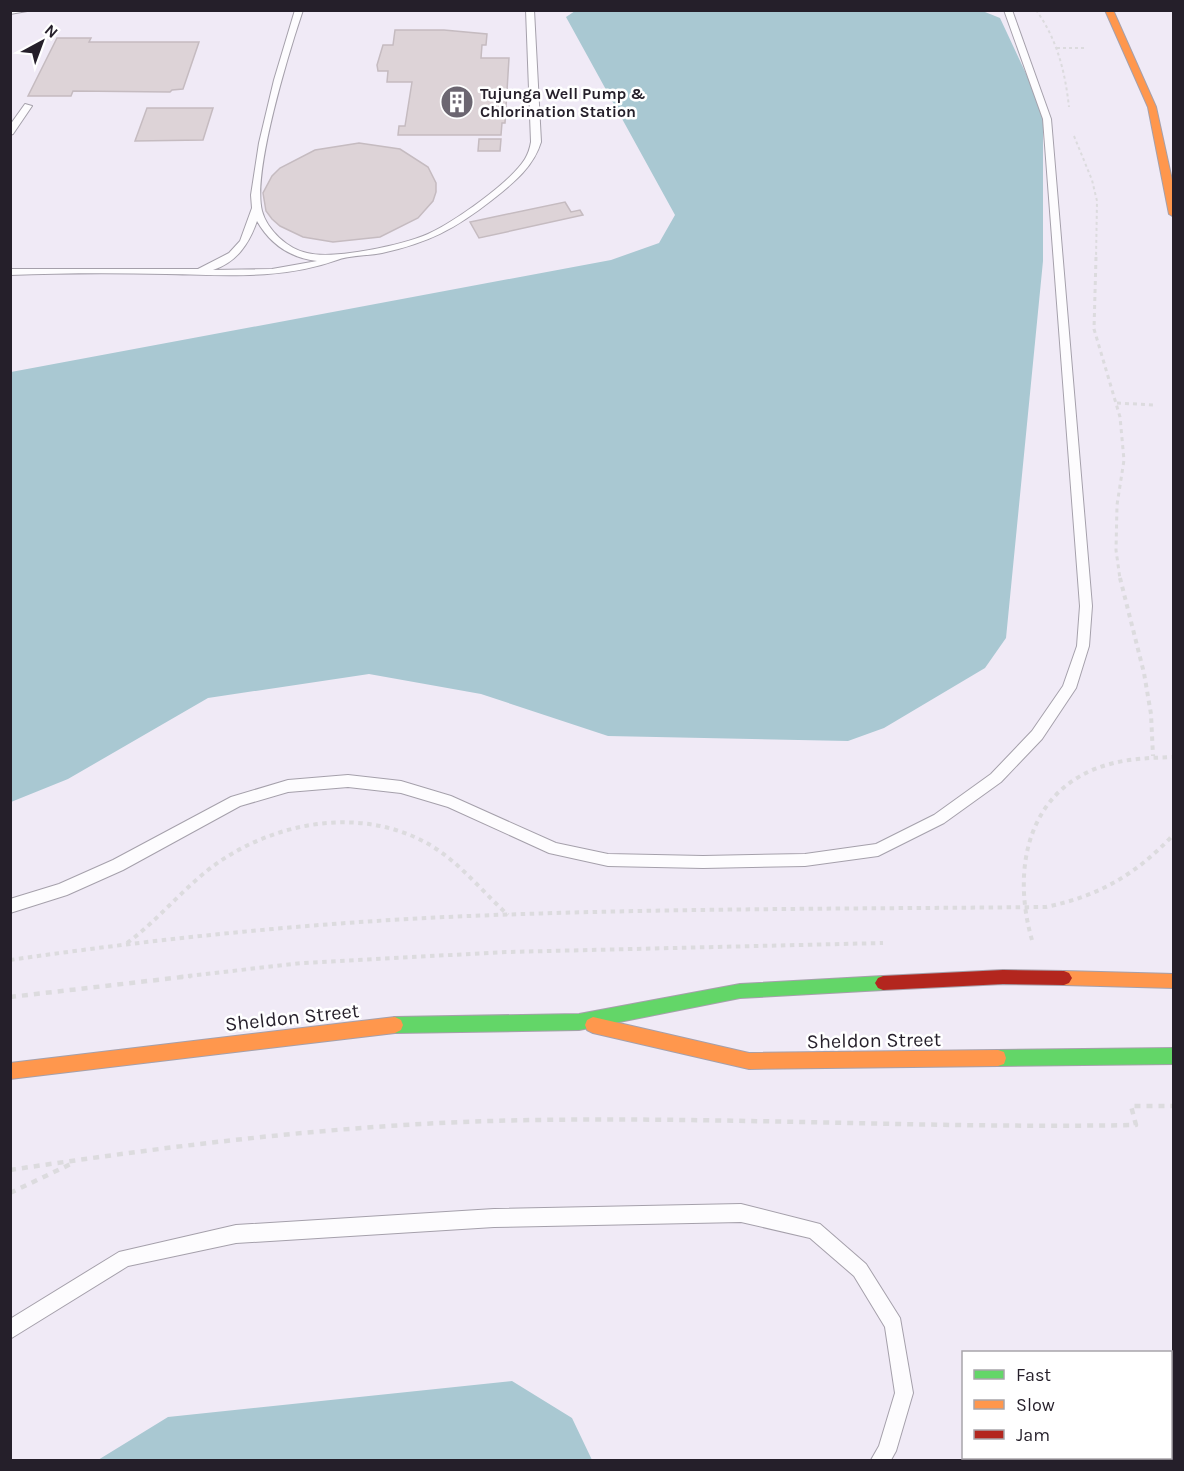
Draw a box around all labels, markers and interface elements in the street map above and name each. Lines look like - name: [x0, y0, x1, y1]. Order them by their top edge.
- north arrow: [12, 12, 72, 72]
- text: N: [41, 20, 62, 42]
- building icon: Tujunga Well Pump & Chlorination Station: [439, 84, 475, 120]
- place label: Tujunga Well Pump & Chlorination Station: [480, 84, 646, 121]
- street label: Sheldon Street: [224, 999, 361, 1036]
- street label: Sheldon Street: [807, 1028, 942, 1053]
- legend: [962, 1351, 1172, 1459]
- text: Fast: [1016, 1364, 1051, 1386]
- text: Slow: [1016, 1394, 1055, 1416]
- text: Jam: [1016, 1424, 1050, 1446]

